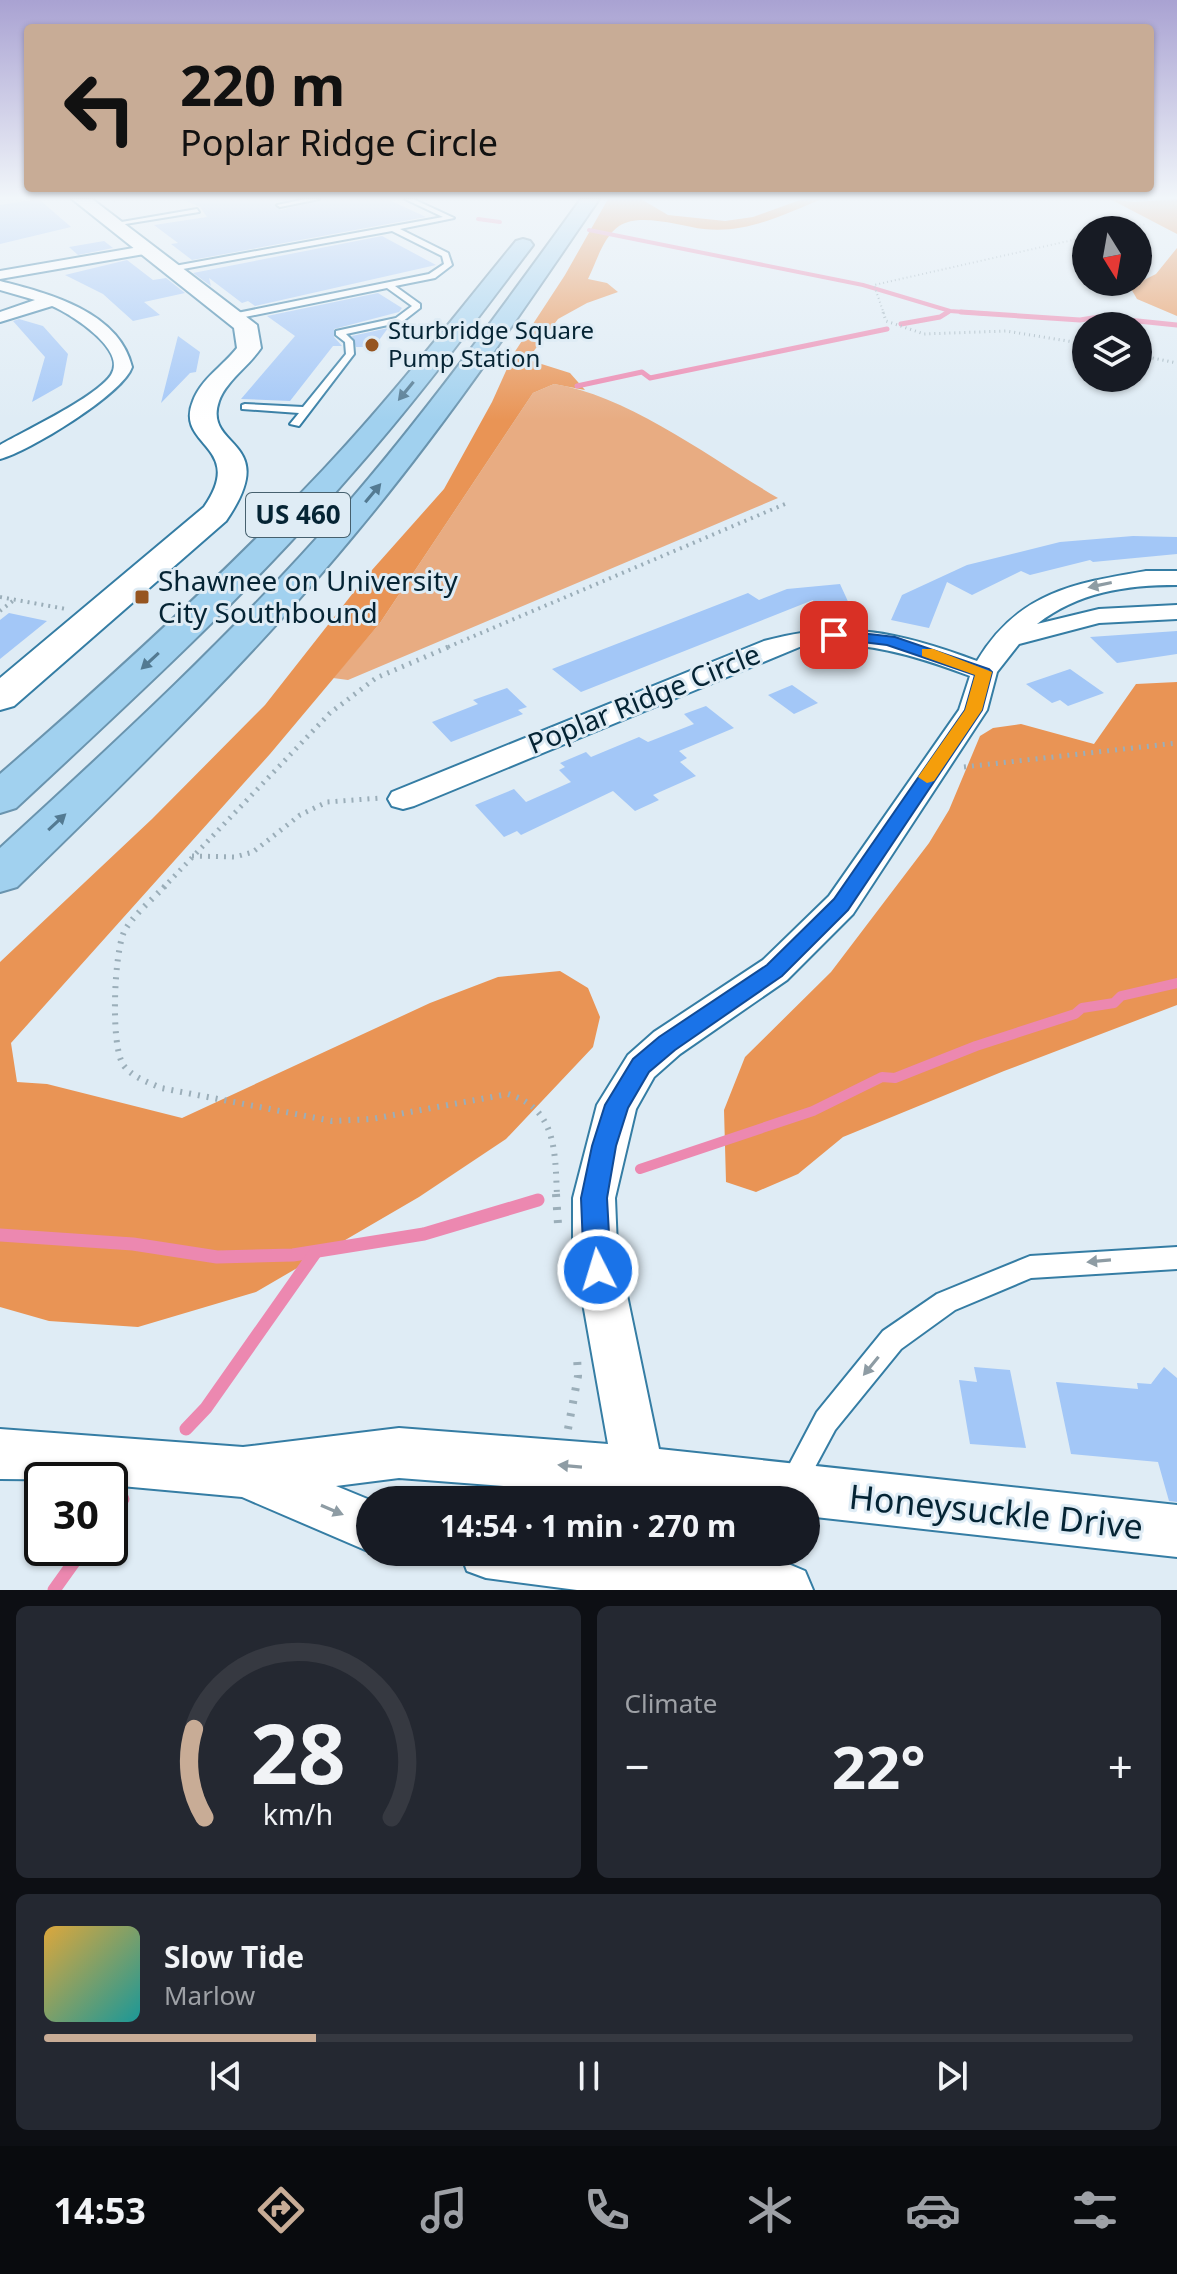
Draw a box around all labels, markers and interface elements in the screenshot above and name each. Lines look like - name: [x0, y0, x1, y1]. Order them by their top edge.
- text: 220 m: [180, 46, 345, 122]
- icon: left: [48, 56, 152, 160]
- text: Poplar Ridge Circle: [180, 118, 498, 167]
- north arrow: [1072, 216, 1152, 296]
- map controls: [1072, 216, 1152, 392]
- button: layers: [1072, 312, 1152, 392]
- place label: Sturbridge Square Pump Station: [388, 313, 594, 374]
- marker: Sturbridge Square Pump Station: [363, 336, 381, 354]
- one-way arrow: [398, 381, 415, 401]
- one-way arrow: [364, 483, 381, 503]
- road number: US 460: [246, 493, 350, 537]
- place label: Shawnee on University City Southbound: [158, 561, 458, 631]
- one-way arrow: [1087, 579, 1112, 592]
- marker: Shawnee on University City Southbound: [133, 588, 151, 606]
- pin: [800, 601, 868, 669]
- icon: arrive: [812, 613, 856, 657]
- street label: Poplar Ridge Circle: [522, 634, 765, 762]
- one-way arrow: [141, 651, 160, 669]
- one-way arrow: [47, 813, 66, 831]
- position arrow: [556, 1228, 640, 1312]
- one-way arrow: [1086, 1255, 1111, 1268]
- one-way arrow: [863, 1356, 880, 1376]
- one-way arrow: [558, 1460, 583, 1473]
- speed limit sign: 30: [24, 1462, 128, 1566]
- street label: Honeysuckle Drive: [847, 1473, 1145, 1549]
- one-way arrow: [320, 1503, 344, 1516]
- text: 14:54 · 1 min · 270 m: [440, 1505, 736, 1546]
- text: Climate: [625, 1685, 717, 1721]
- text: 28: [251, 1695, 346, 1808]
- text: 22°: [832, 1725, 926, 1807]
- text: −: [625, 1736, 650, 1796]
- text: +: [1108, 1736, 1133, 1796]
- text: km/h: [263, 1794, 333, 1833]
- text: Slow Tide: [164, 1936, 304, 1977]
- text: Marlow: [164, 1977, 255, 2013]
- icon: previous: [204, 2054, 248, 2098]
- icon: pause: [567, 2054, 611, 2098]
- icon: next: [930, 2054, 974, 2098]
- icon: directions: [253, 2182, 309, 2238]
- icon: music: [416, 2182, 472, 2238]
- icon: phone: [579, 2182, 635, 2238]
- icon: climate: [742, 2182, 798, 2238]
- icon: car: [905, 2182, 961, 2238]
- icon: filters: [1067, 2182, 1123, 2238]
- text: 14:53: [53, 2186, 146, 2235]

